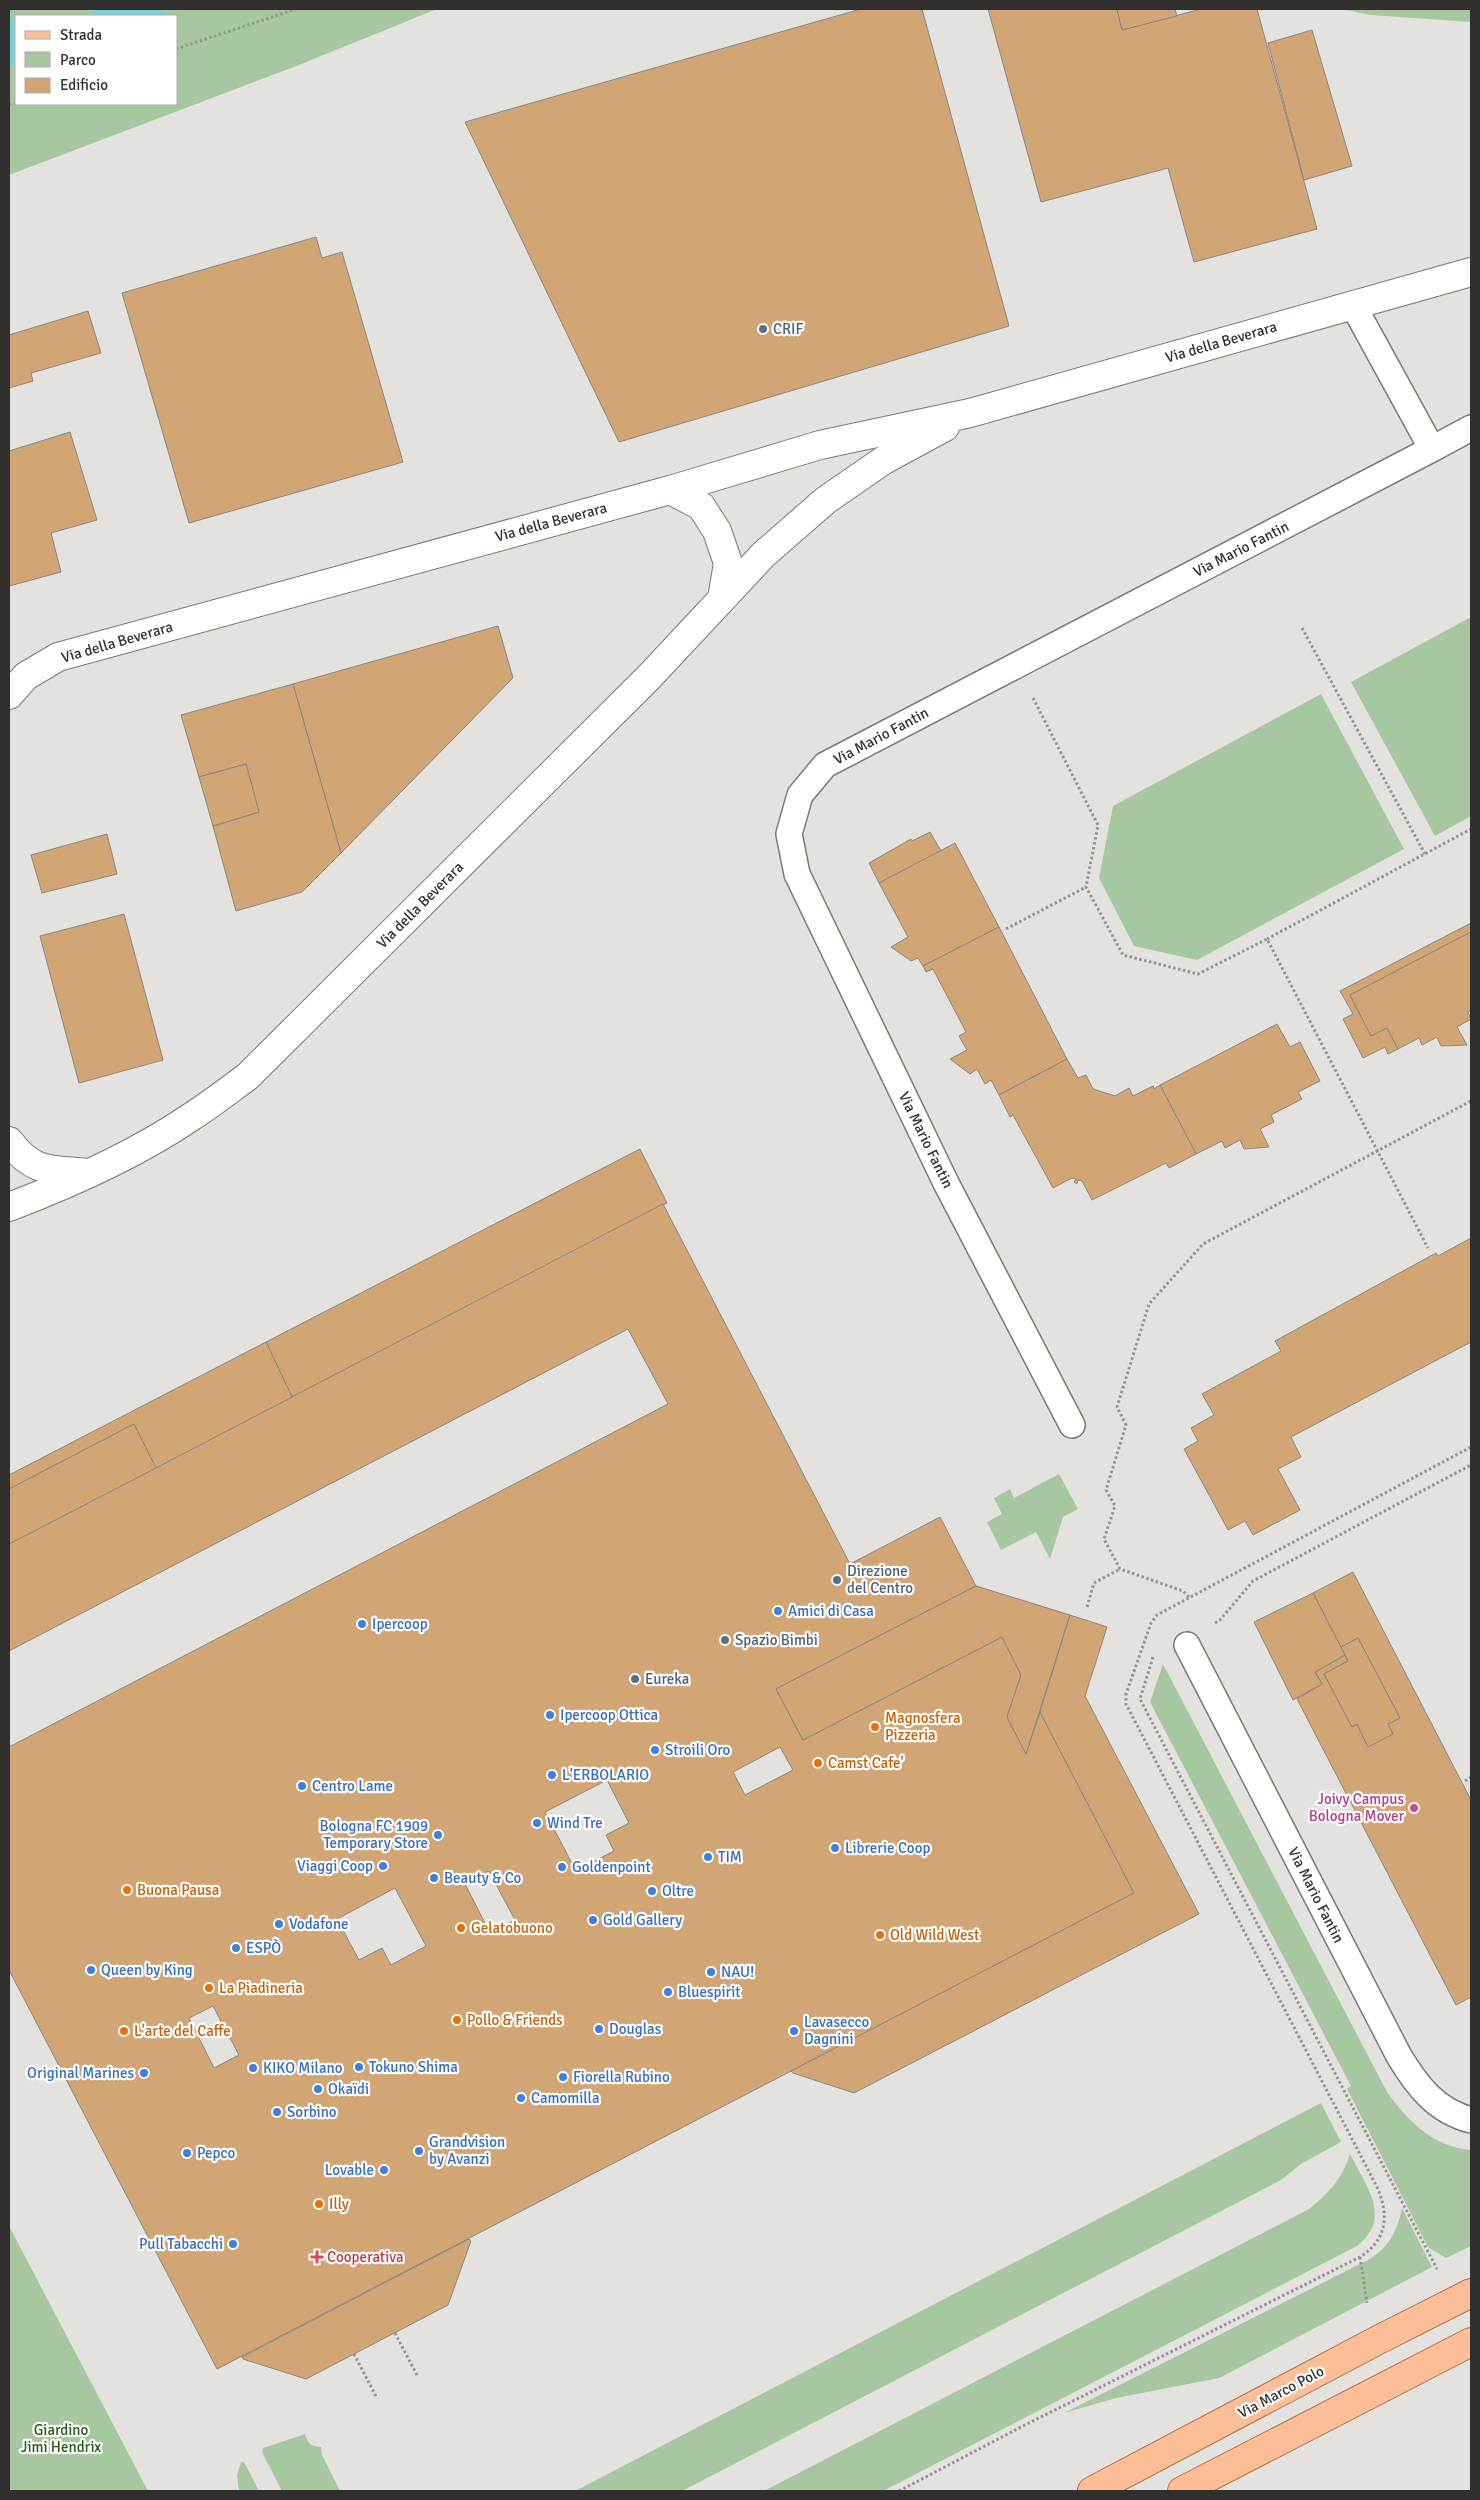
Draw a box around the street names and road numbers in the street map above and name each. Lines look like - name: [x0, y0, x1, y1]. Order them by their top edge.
- street label: Via della Beverara: [1163, 317, 1279, 367]
- street label: Via della Beverara: [493, 498, 609, 546]
- street label: Via Mario Fantin: [1190, 517, 1292, 581]
- street label: Via della Beverara: [59, 617, 175, 667]
- street label: Via Mario Fantin: [830, 703, 932, 769]
- street label: Via della Beverara: [373, 858, 467, 952]
- street label: Via Mario Fantin: [895, 1089, 957, 1191]
- street label: Via Mario Fantin: [1284, 1844, 1348, 1946]
- street label: Via Marco Polo: [1235, 2362, 1327, 2422]

